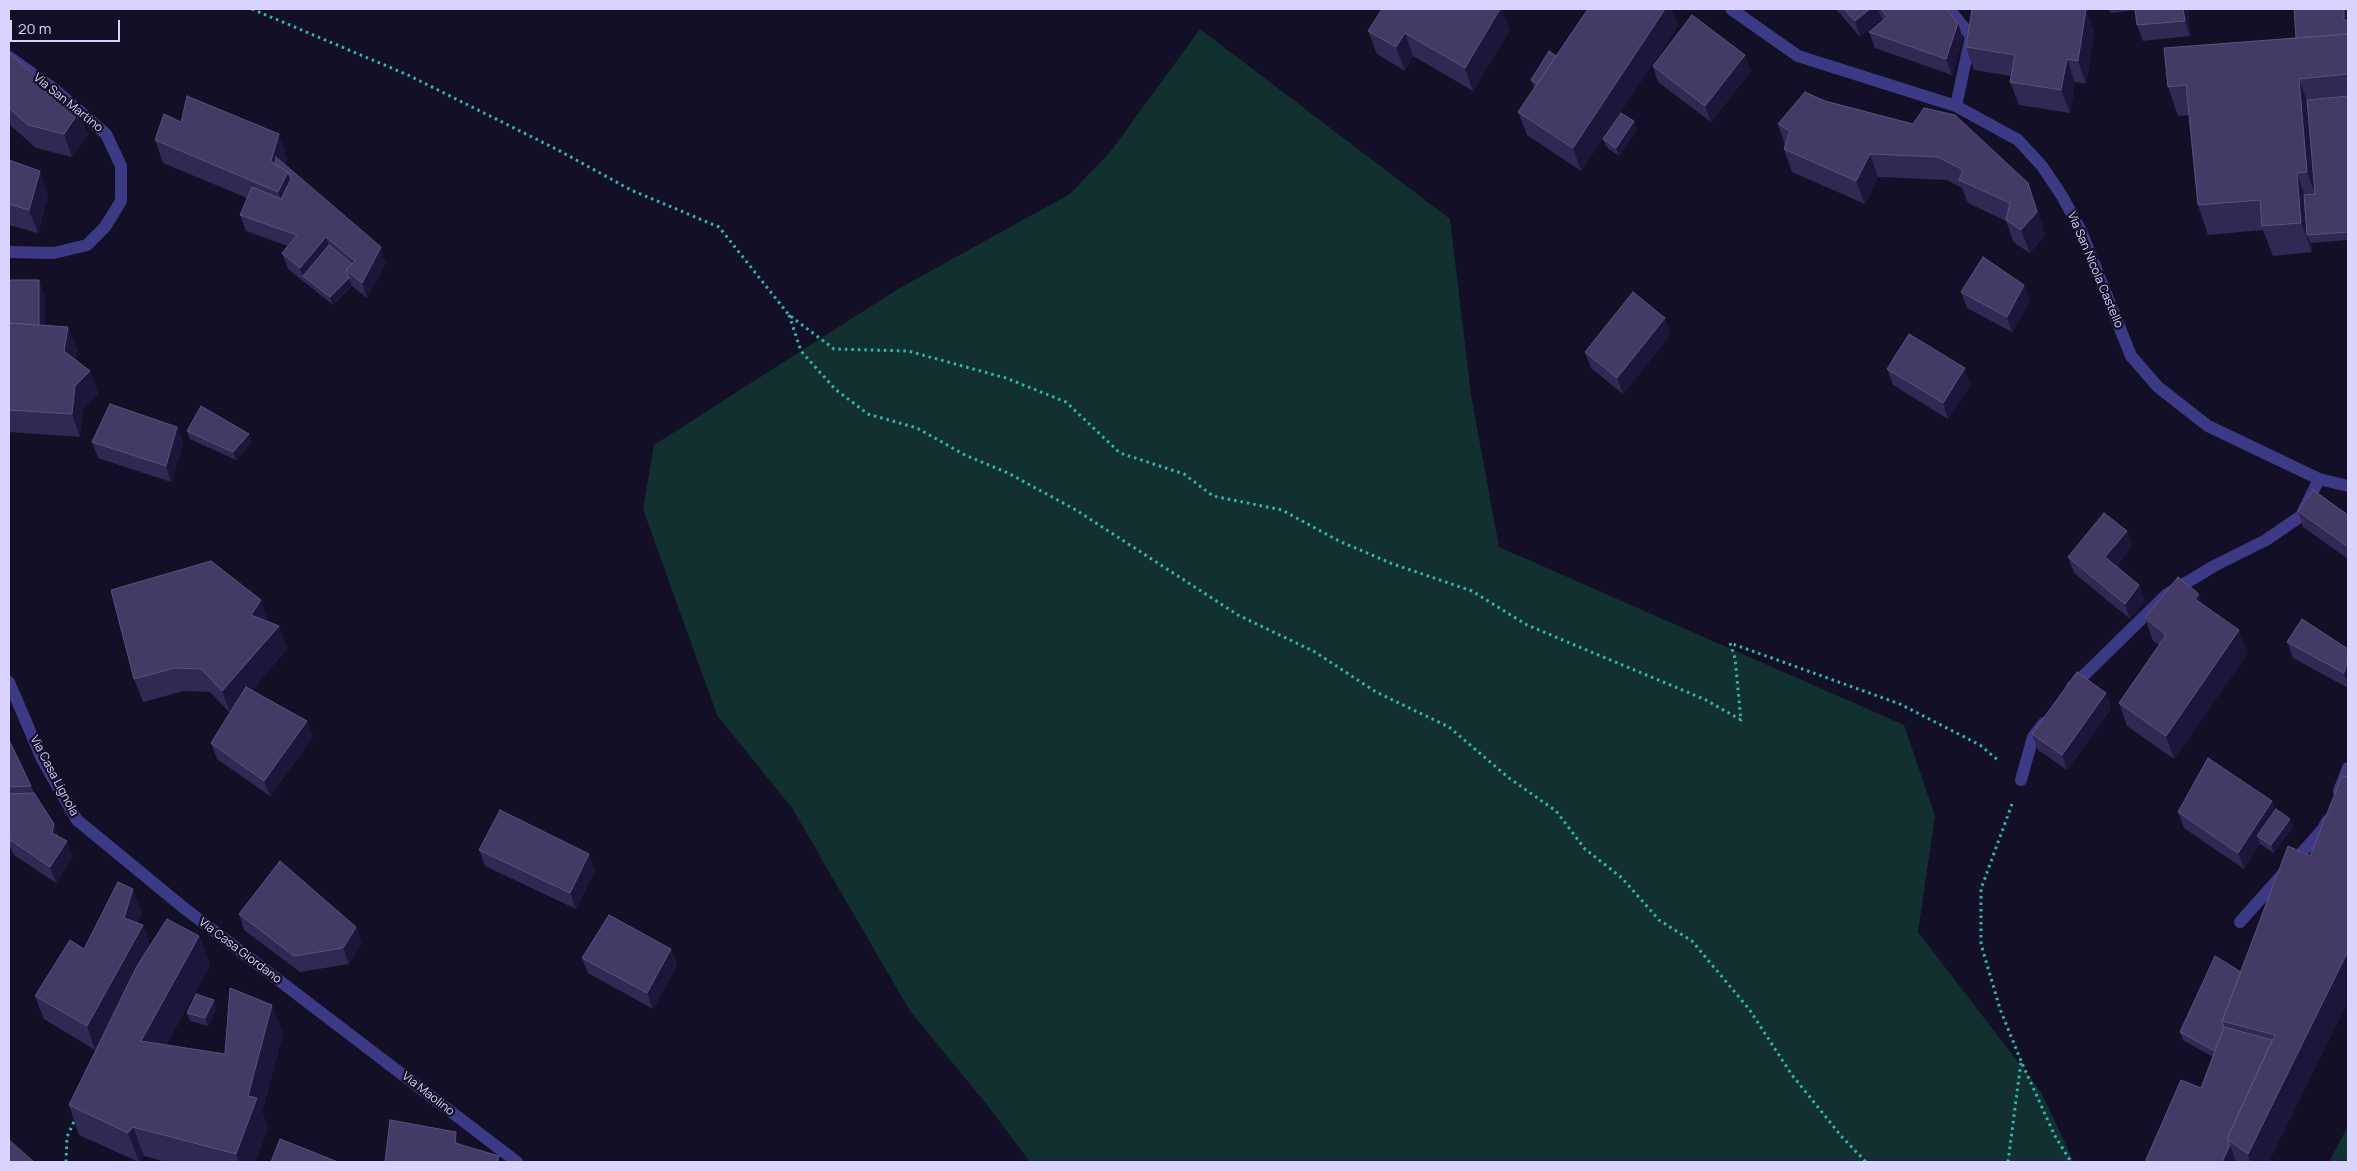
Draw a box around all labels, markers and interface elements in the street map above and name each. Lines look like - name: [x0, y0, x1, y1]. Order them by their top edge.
- scale bar: [12, 10, 122, 42]
- text: 20 m: [18, 18, 51, 39]
- street label: Via San Martino: [30, 71, 106, 135]
- street label: Via San Nicola Castello: [2064, 210, 2126, 330]
- street label: Via Casa Lignola: [27, 733, 81, 819]
- street label: Via Casa Giordano: [196, 915, 284, 987]
- street label: Via Maolino: [399, 1069, 457, 1119]

